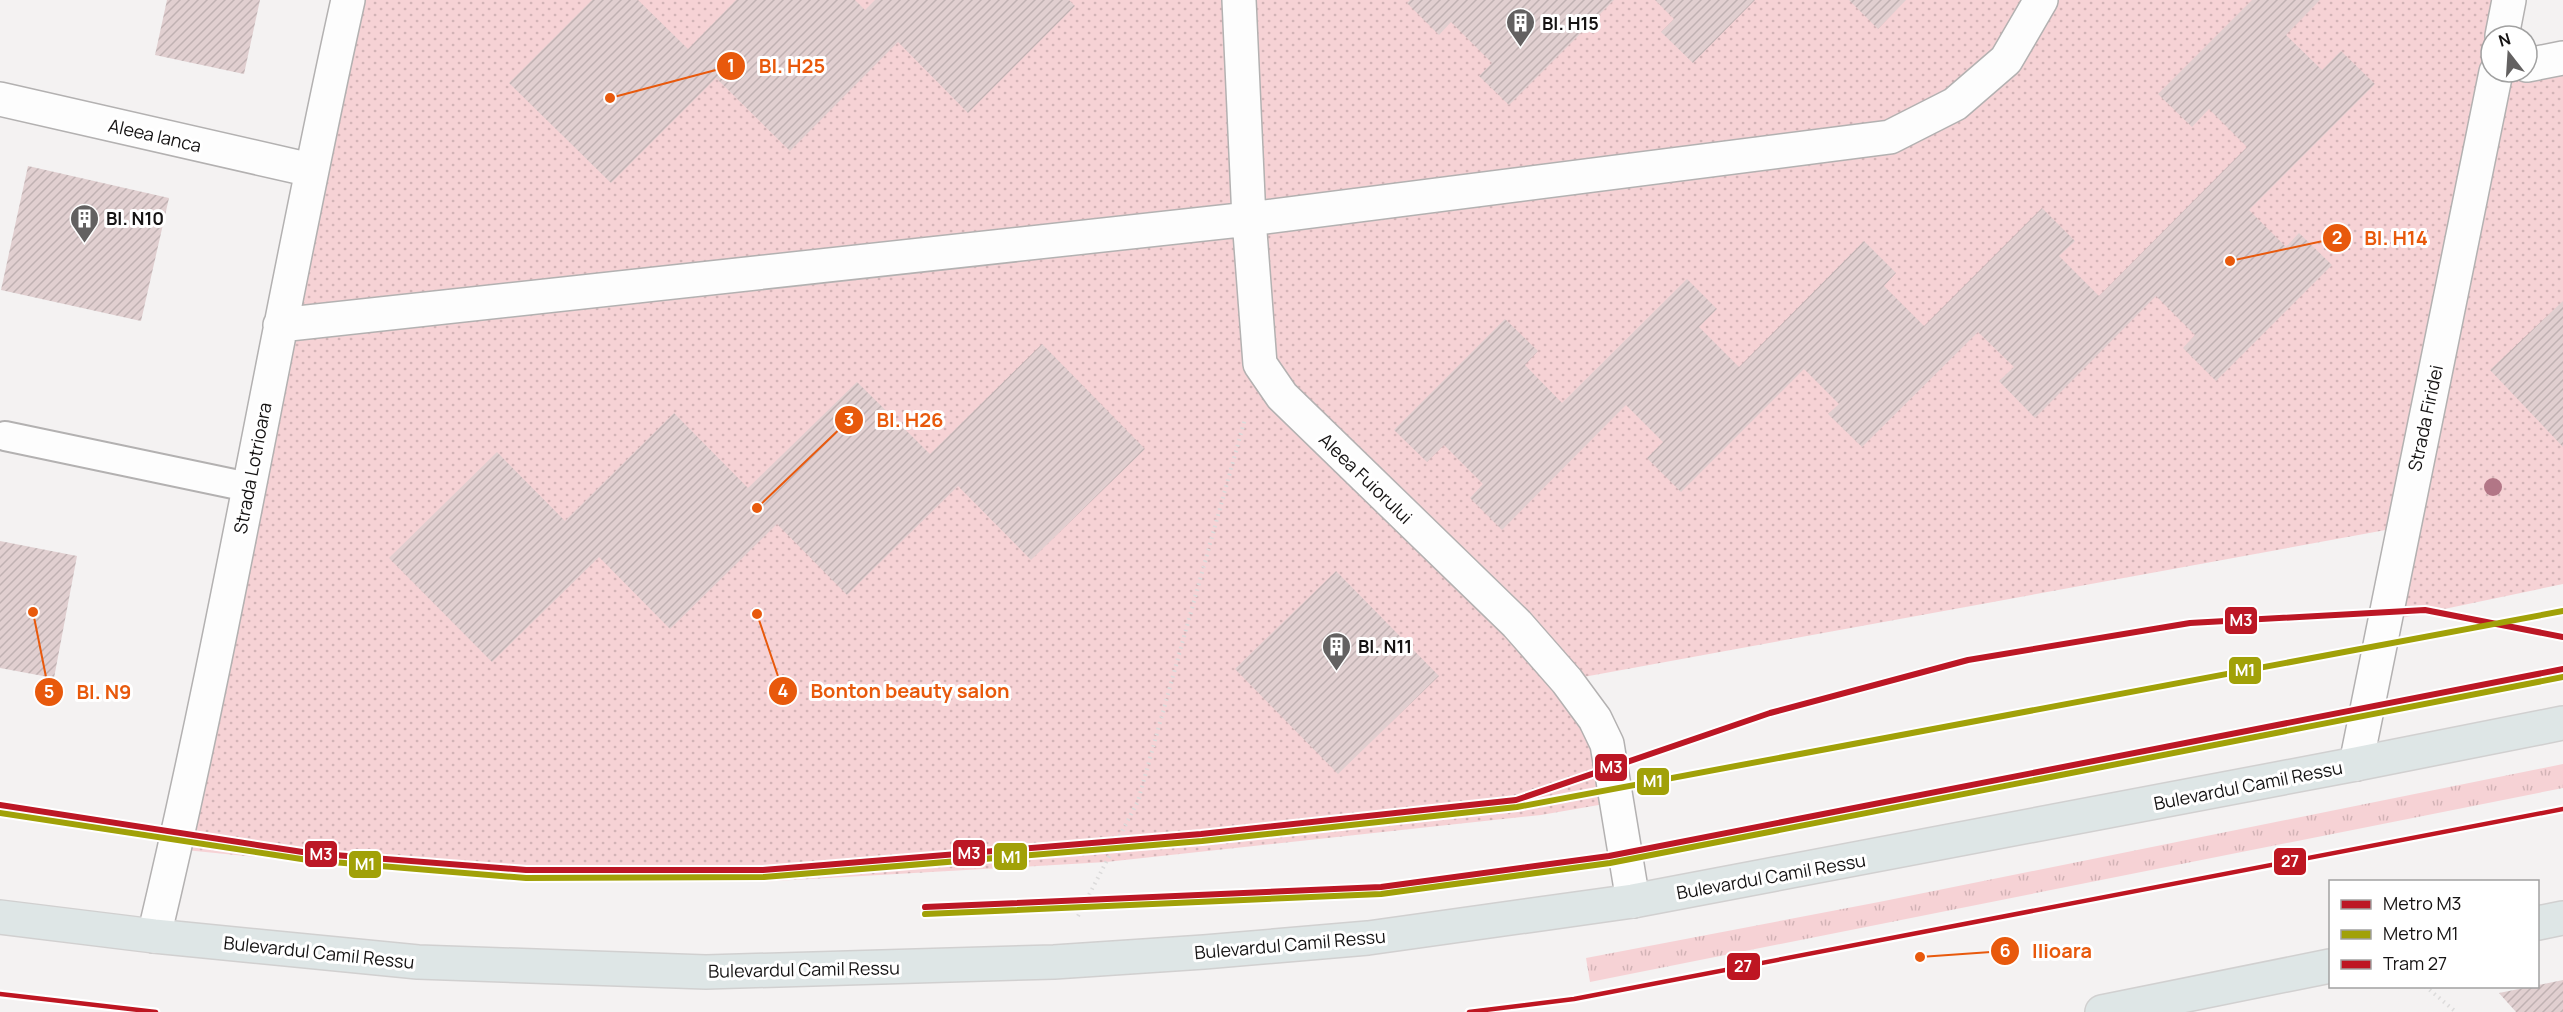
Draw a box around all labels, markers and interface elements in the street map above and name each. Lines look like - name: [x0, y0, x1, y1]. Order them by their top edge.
- building icon: Bl. H15: [1505, 7, 1537, 49]
- place label: Bl. H15: [1542, 11, 1599, 35]
- north arrow: [2479, 24, 2539, 84]
- text: N: [2496, 27, 2513, 52]
- callout: Bl. H25: [716, 47, 837, 85]
- text: Bl. H25: [759, 52, 825, 79]
- text: 1: [727, 53, 735, 77]
- street label: Aleea Ianca: [106, 113, 204, 157]
- building icon: Bl. N10: [69, 202, 101, 244]
- place label: Bl. N10: [106, 206, 164, 230]
- callout: Bl. H14: [2322, 219, 2440, 257]
- text: Bl. H14: [2364, 224, 2428, 251]
- text: 2: [2332, 225, 2342, 249]
- street label: Strada Firidei: [2402, 363, 2448, 473]
- street label: Strada Lotrioara: [228, 400, 276, 536]
- callout: Bl. H26: [834, 401, 955, 439]
- text: Bl. H26: [876, 406, 944, 433]
- text: 3: [844, 407, 854, 431]
- street label: Aleea Fuiorului: [1314, 427, 1418, 529]
- line badge: M3: [2224, 606, 2258, 635]
- text: M3: [2230, 609, 2252, 631]
- building icon: Bl. N11: [1321, 630, 1353, 672]
- place label: Bl. N11: [1358, 634, 1412, 658]
- line badge: M1: [2228, 656, 2262, 685]
- text: M1: [2235, 659, 2255, 681]
- callout: Bonton beauty salon: [768, 672, 1021, 710]
- callout: Bl. N9: [34, 673, 143, 711]
- text: Bonton beauty salon: [810, 677, 1010, 704]
- text: Bl. N9: [76, 678, 132, 705]
- text: 4: [778, 678, 789, 702]
- text: 5: [44, 679, 54, 703]
- line badge: M3: [1594, 753, 1628, 782]
- street label: Bulevardul Camil Ressu: [2152, 755, 2344, 815]
- text: M3: [1600, 756, 1622, 778]
- line badge: M1: [1636, 767, 1670, 796]
- text: M1: [1643, 770, 1663, 792]
- line badge: M3: [952, 839, 986, 867]
- line badge: M3: [304, 840, 338, 868]
- text: M3: [958, 842, 980, 864]
- line badge: M1: [993, 842, 1028, 871]
- text: M3: [310, 843, 332, 865]
- text: M1: [1001, 846, 1021, 868]
- line badge: 27: [2273, 847, 2307, 876]
- street label: Bulevardul Camil Ressu: [1674, 848, 1868, 904]
- line badge: M1: [348, 850, 382, 879]
- text: 27: [2281, 850, 2299, 872]
- text: M1: [355, 853, 375, 875]
- legend: [2329, 880, 2539, 988]
- text: Metro M3: [2383, 891, 2462, 915]
- text: Metro M1: [2383, 921, 2459, 945]
- street label: Bulevardul Camil Ressu: [1193, 924, 1387, 964]
- street label: Bulevardul Camil Ressu: [222, 930, 416, 974]
- callout: Ilioara: [1990, 932, 2104, 970]
- text: Ilioara: [2032, 937, 2092, 964]
- text: 6: [1999, 938, 2011, 962]
- text: Tram 27: [2383, 951, 2447, 975]
- line badge: 27: [1726, 952, 1761, 981]
- street label: Bulevardul Camil Ressu: [708, 955, 900, 983]
- text: 27: [1734, 955, 1752, 977]

